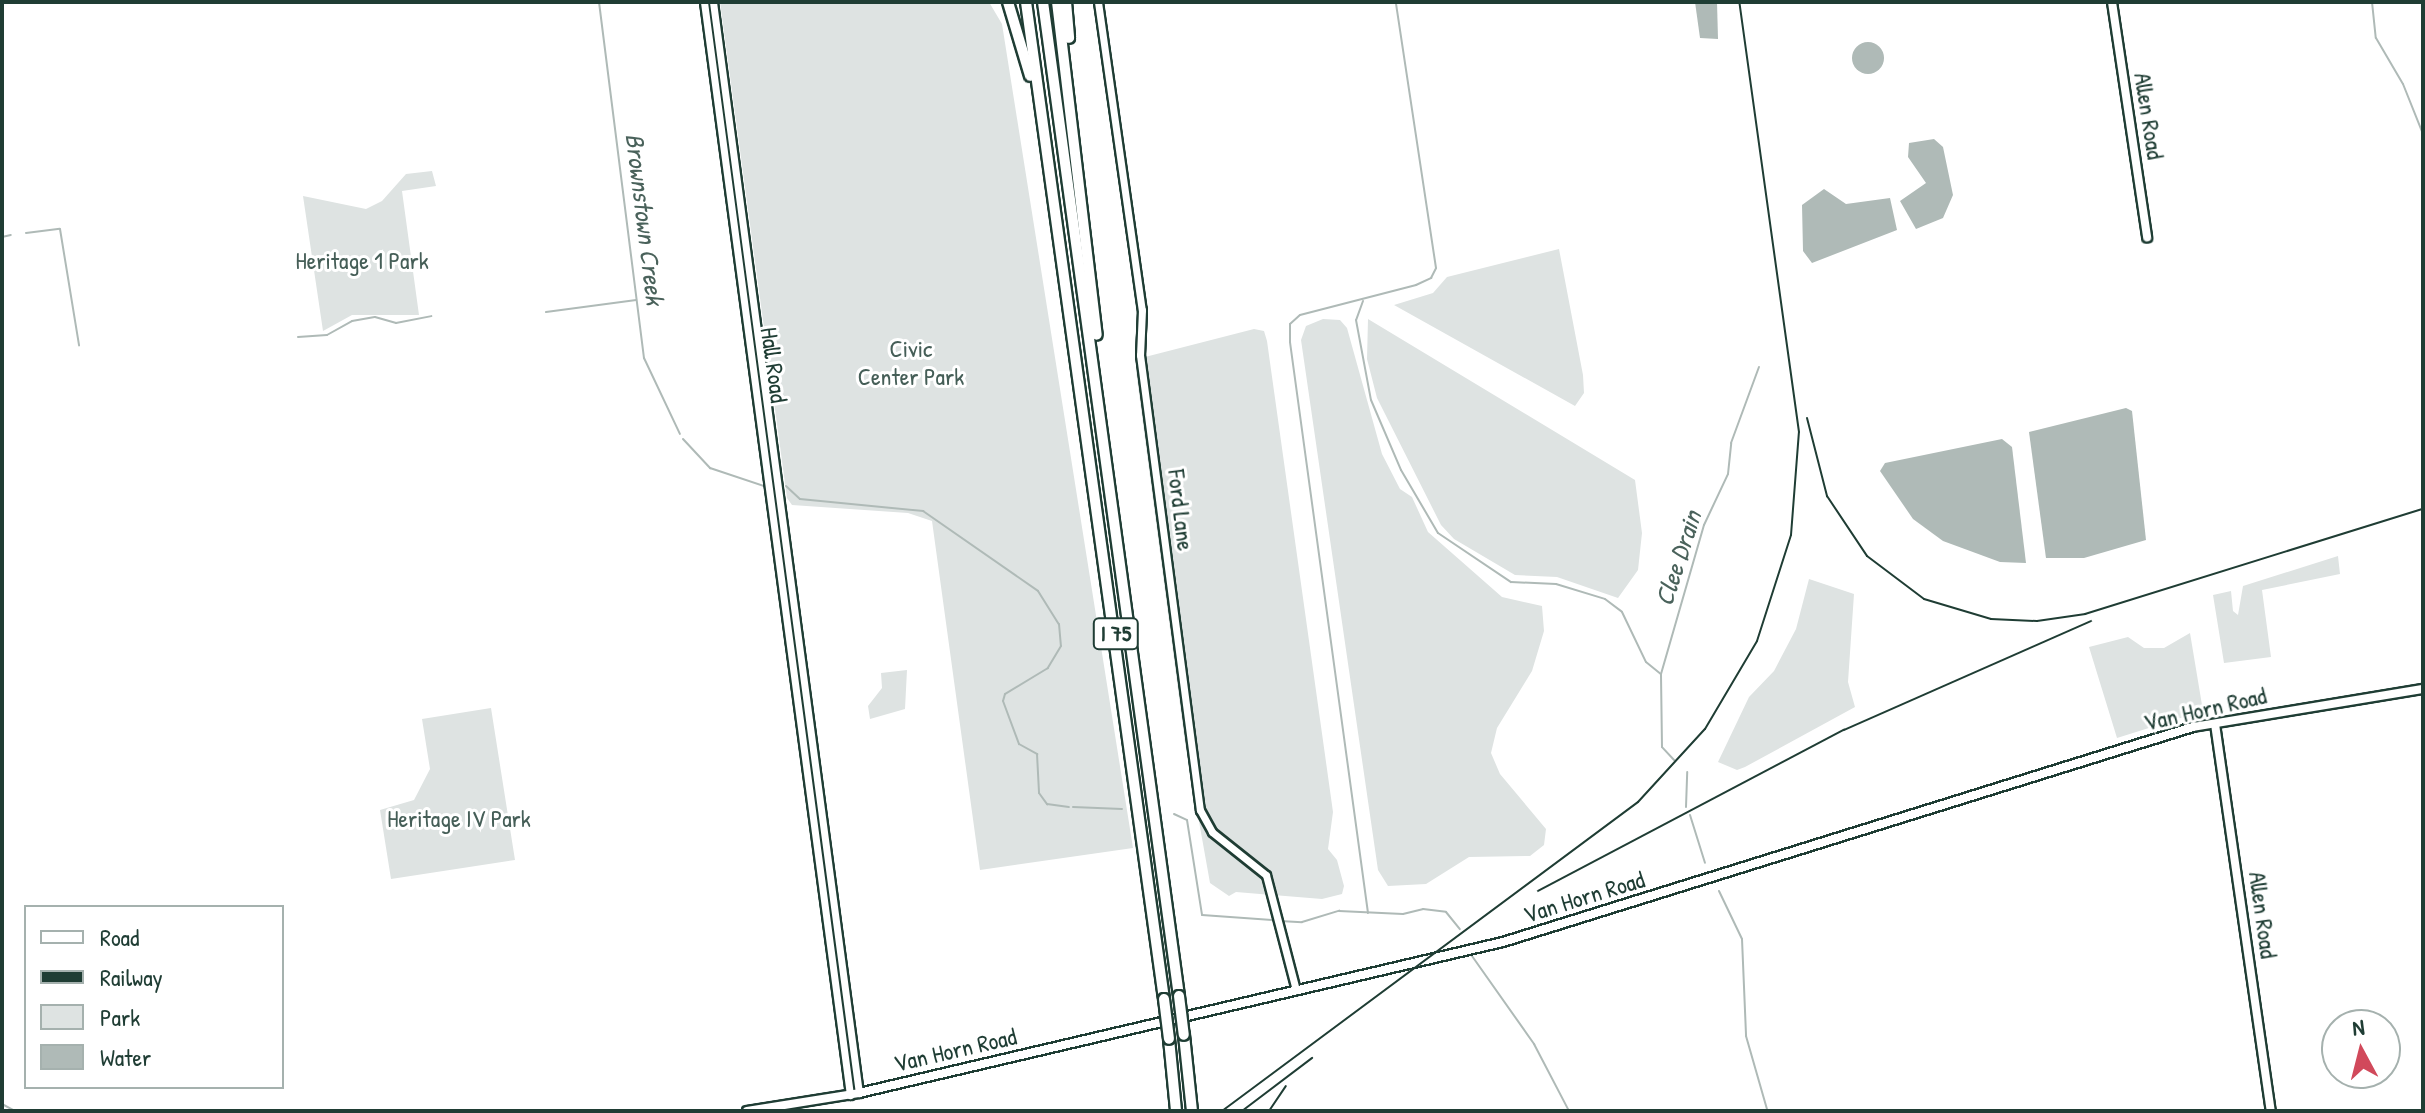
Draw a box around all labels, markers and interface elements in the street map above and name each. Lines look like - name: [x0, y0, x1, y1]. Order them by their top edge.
- street label: Allen Road: [2128, 71, 2170, 161]
- water label: Brownstown Creek: [619, 132, 671, 306]
- park label: Heritage 1 Park: [295, 247, 429, 275]
- street label: Hall Road: [754, 325, 794, 405]
- park label: Civic Center Park: [858, 335, 964, 391]
- street label: Ford Lane: [1162, 468, 1200, 552]
- water label: Clee Drain: [1648, 507, 1708, 609]
- road number: I 75: [1092, 616, 1140, 652]
- street label: Van Horn Road: [2141, 681, 2269, 737]
- park label: Heritage IV Park: [387, 805, 531, 833]
- street label: Van Horn Road: [1520, 865, 1648, 929]
- street label: Allen Road: [2243, 870, 2283, 960]
- legend: [24, 905, 284, 1089]
- text: Road: [100, 921, 139, 953]
- text: Railway: [100, 961, 163, 993]
- text: Park: [100, 1001, 140, 1033]
- north arrow: [2321, 1009, 2401, 1089]
- text: N: [2351, 1012, 2366, 1043]
- street label: Van Horn Road: [891, 1022, 1019, 1078]
- text: Water: [100, 1041, 151, 1073]

